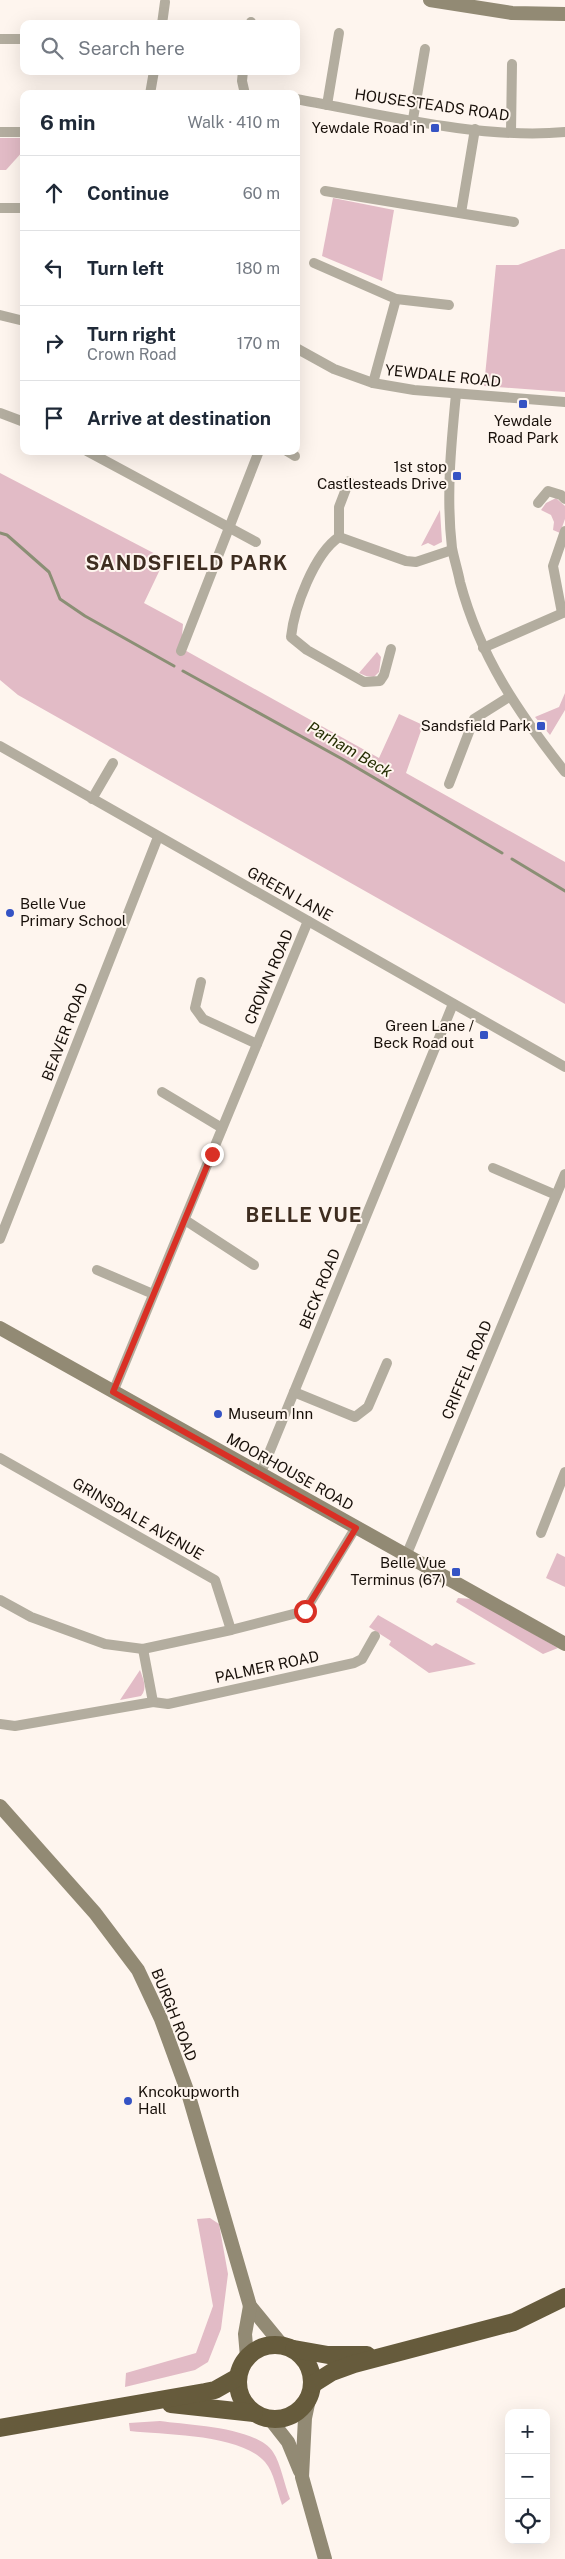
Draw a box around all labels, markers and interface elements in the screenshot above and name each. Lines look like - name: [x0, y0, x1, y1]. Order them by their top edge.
- search box: [20, 20, 300, 75]
- icon: search: [38, 34, 66, 62]
- text: Search here: [78, 37, 185, 59]
- street label: HOUSESTEADS ROAD: [354, 85, 511, 124]
- text: 6 min: [40, 110, 96, 135]
- text: Walk · 410 m: [187, 113, 280, 132]
- place label: Yewdale Road in: [312, 119, 425, 136]
- marker: Yewdale Road in: [429, 122, 441, 134]
- icon: ahead: [40, 179, 68, 207]
- text: Continue: [87, 182, 169, 204]
- text: 60 m: [243, 184, 280, 203]
- icon: left: [40, 254, 68, 282]
- text: Turn left: [87, 257, 164, 279]
- text: 180 m: [236, 259, 280, 278]
- text: Turn right: [87, 323, 176, 345]
- icon: right: [40, 329, 68, 357]
- text: 170 m: [237, 334, 280, 353]
- text: Crown Road: [87, 345, 177, 364]
- street label: YEWDALE ROAD: [384, 361, 502, 390]
- marker: Yewdale Road Park: [517, 398, 529, 410]
- icon: arrive: [40, 404, 68, 432]
- text: Arrive at destination: [87, 407, 271, 429]
- place label: Yewdale Road Park: [487, 412, 559, 446]
- place label: 1st stop Castlesteads Drive: [317, 458, 447, 492]
- marker: 1st stop Castlesteads Drive: [451, 470, 463, 482]
- district label: SANDSFIELD PARK: [86, 551, 288, 575]
- water label: Parham Beck: [304, 717, 396, 782]
- place label: Sandsfield Park: [421, 717, 531, 734]
- marker: Sandsfield Park: [535, 720, 547, 732]
- street label: GREEN LANE: [245, 863, 336, 924]
- place label: Belle Vue Primary School: [20, 895, 126, 929]
- marker: Belle Vue Primary School: [4, 907, 16, 919]
- street label: CROWN ROAD: [241, 927, 296, 1027]
- street label: BEAVER ROAD: [38, 981, 91, 1083]
- place label: Green Lane / Beck Road out: [373, 1017, 475, 1051]
- marker: Green Lane / Beck Road out: [478, 1029, 490, 1041]
- route end: [201, 1143, 224, 1166]
- district label: BELLE VUE: [246, 1203, 362, 1227]
- street label: BECK ROAD: [296, 1246, 343, 1331]
- street label: CRIFFEL ROAD: [438, 1318, 495, 1422]
- place label: Museum Inn: [228, 1405, 313, 1422]
- marker: Museum Inn: [212, 1408, 224, 1420]
- street label: MOORHOUSE ROAD: [224, 1430, 357, 1514]
- street label: GRINSDALE AVENUE: [70, 1474, 207, 1563]
- place label: Belle Vue Terminus (67): [351, 1554, 446, 1588]
- marker: Belle Vue Terminus (67): [450, 1566, 462, 1578]
- route start: [294, 1600, 317, 1623]
- street label: PALMER ROAD: [213, 1647, 320, 1686]
- street label: BURGH ROAD: [148, 1966, 201, 2064]
- place label: Kncokupworth Hall: [138, 2083, 240, 2117]
- marker: Kncokupworth Hall: [122, 2095, 134, 2107]
- map controls: [505, 2409, 550, 2544]
- button: +: [505, 2409, 550, 2454]
- button: −: [505, 2454, 550, 2499]
- button: locate: [505, 2499, 550, 2544]

